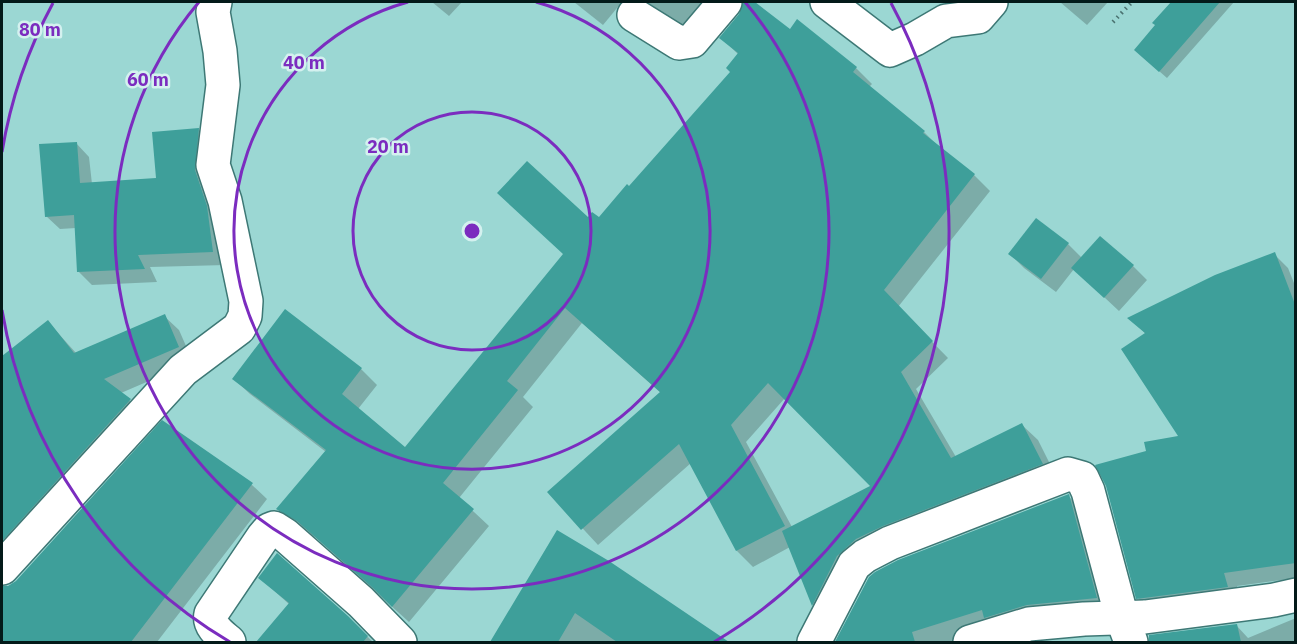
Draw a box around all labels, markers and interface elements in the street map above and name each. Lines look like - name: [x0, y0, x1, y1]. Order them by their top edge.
- text: 80 m: [19, 18, 61, 41]
- text: 40 m: [283, 51, 325, 74]
- text: 60 m: [127, 68, 169, 91]
- text: 20 m: [367, 135, 409, 158]
- centre of rings: [462, 221, 482, 241]

